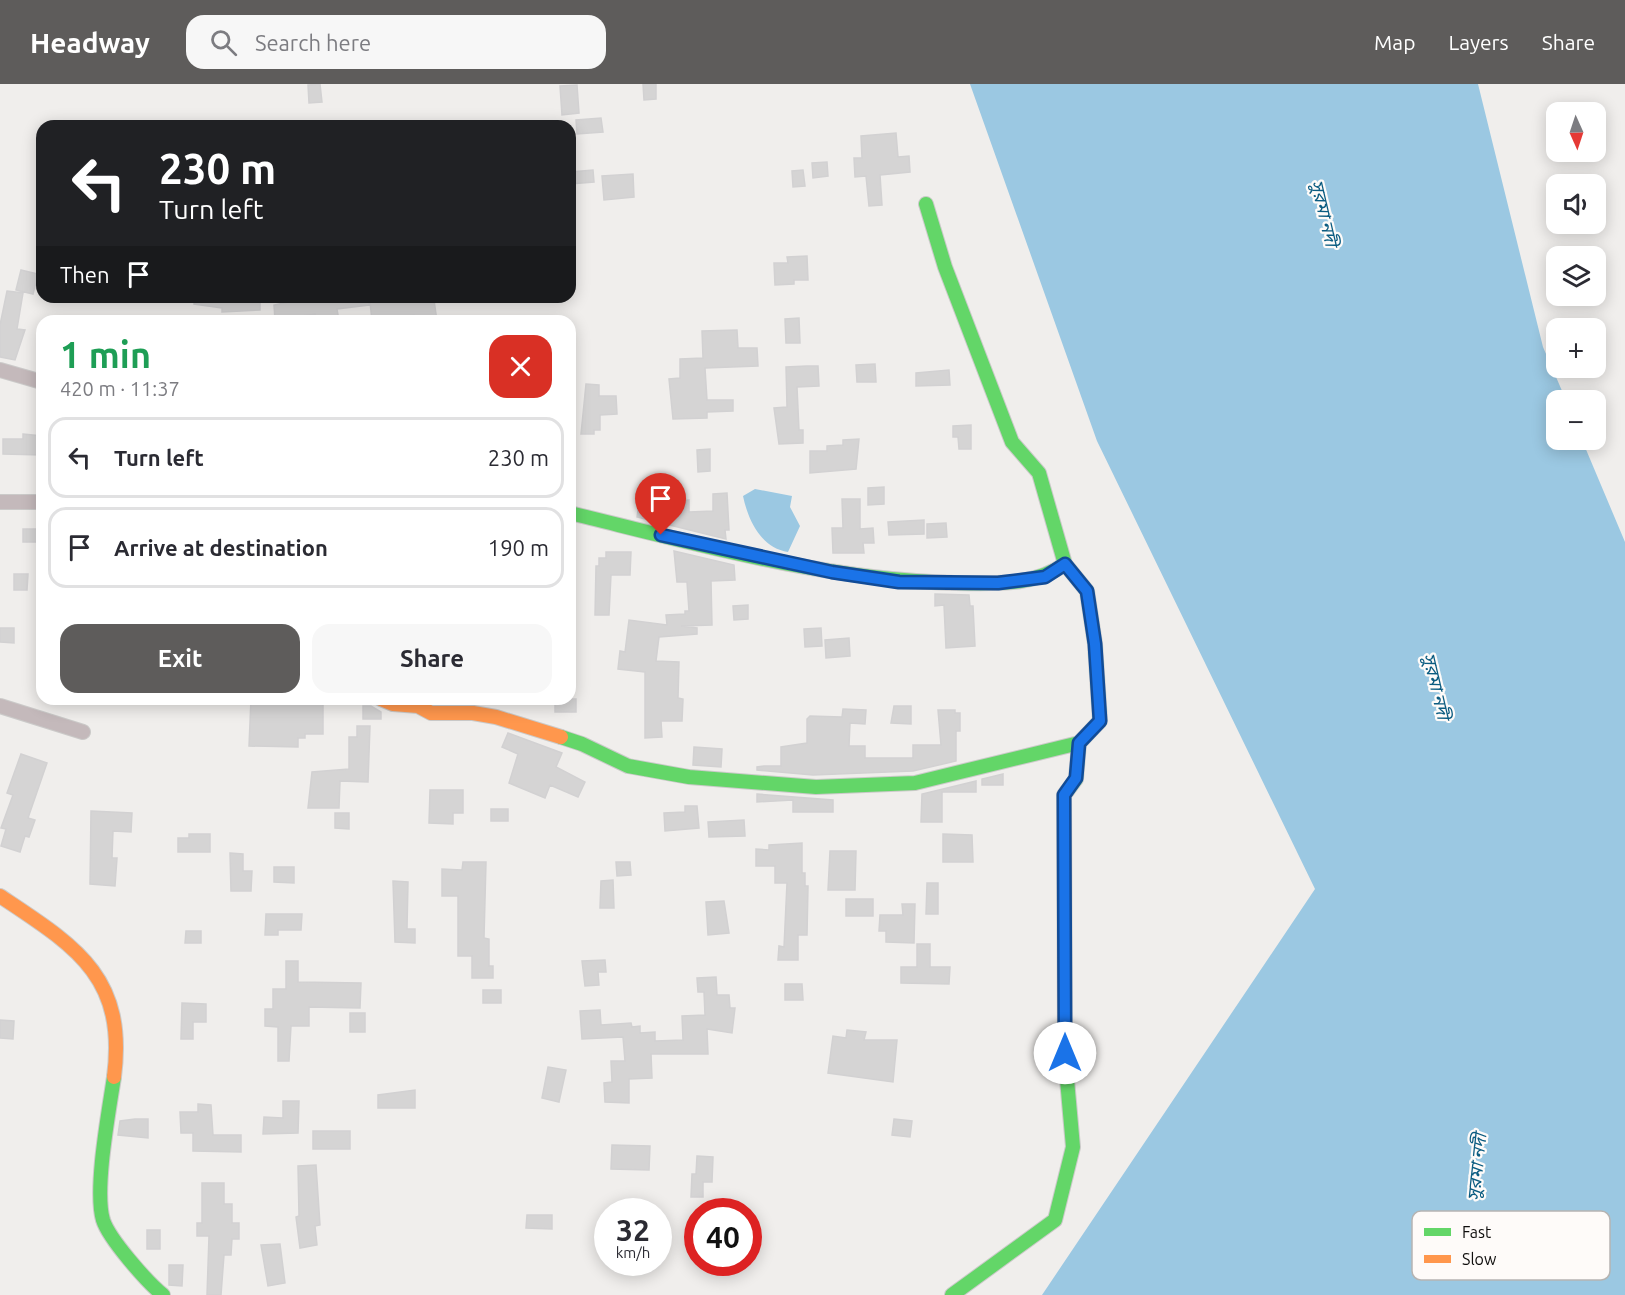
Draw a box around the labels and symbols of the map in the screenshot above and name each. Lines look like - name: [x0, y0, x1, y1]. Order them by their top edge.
- north arrow: [1546, 102, 1606, 162]
- water label: সুরমা নদী: [1306, 178, 1343, 252]
- pin: [635, 473, 686, 535]
- water label: সুরমা নদী: [1418, 651, 1455, 725]
- position arrow: [1033, 1021, 1097, 1085]
- water label: সুরমা নদী: [1463, 1129, 1492, 1202]
- speed limit sign: 40: [684, 1198, 762, 1276]
- legend: [1412, 1211, 1610, 1280]
- text: Fast: [1462, 1223, 1492, 1241]
- text: Slow: [1462, 1250, 1497, 1268]

